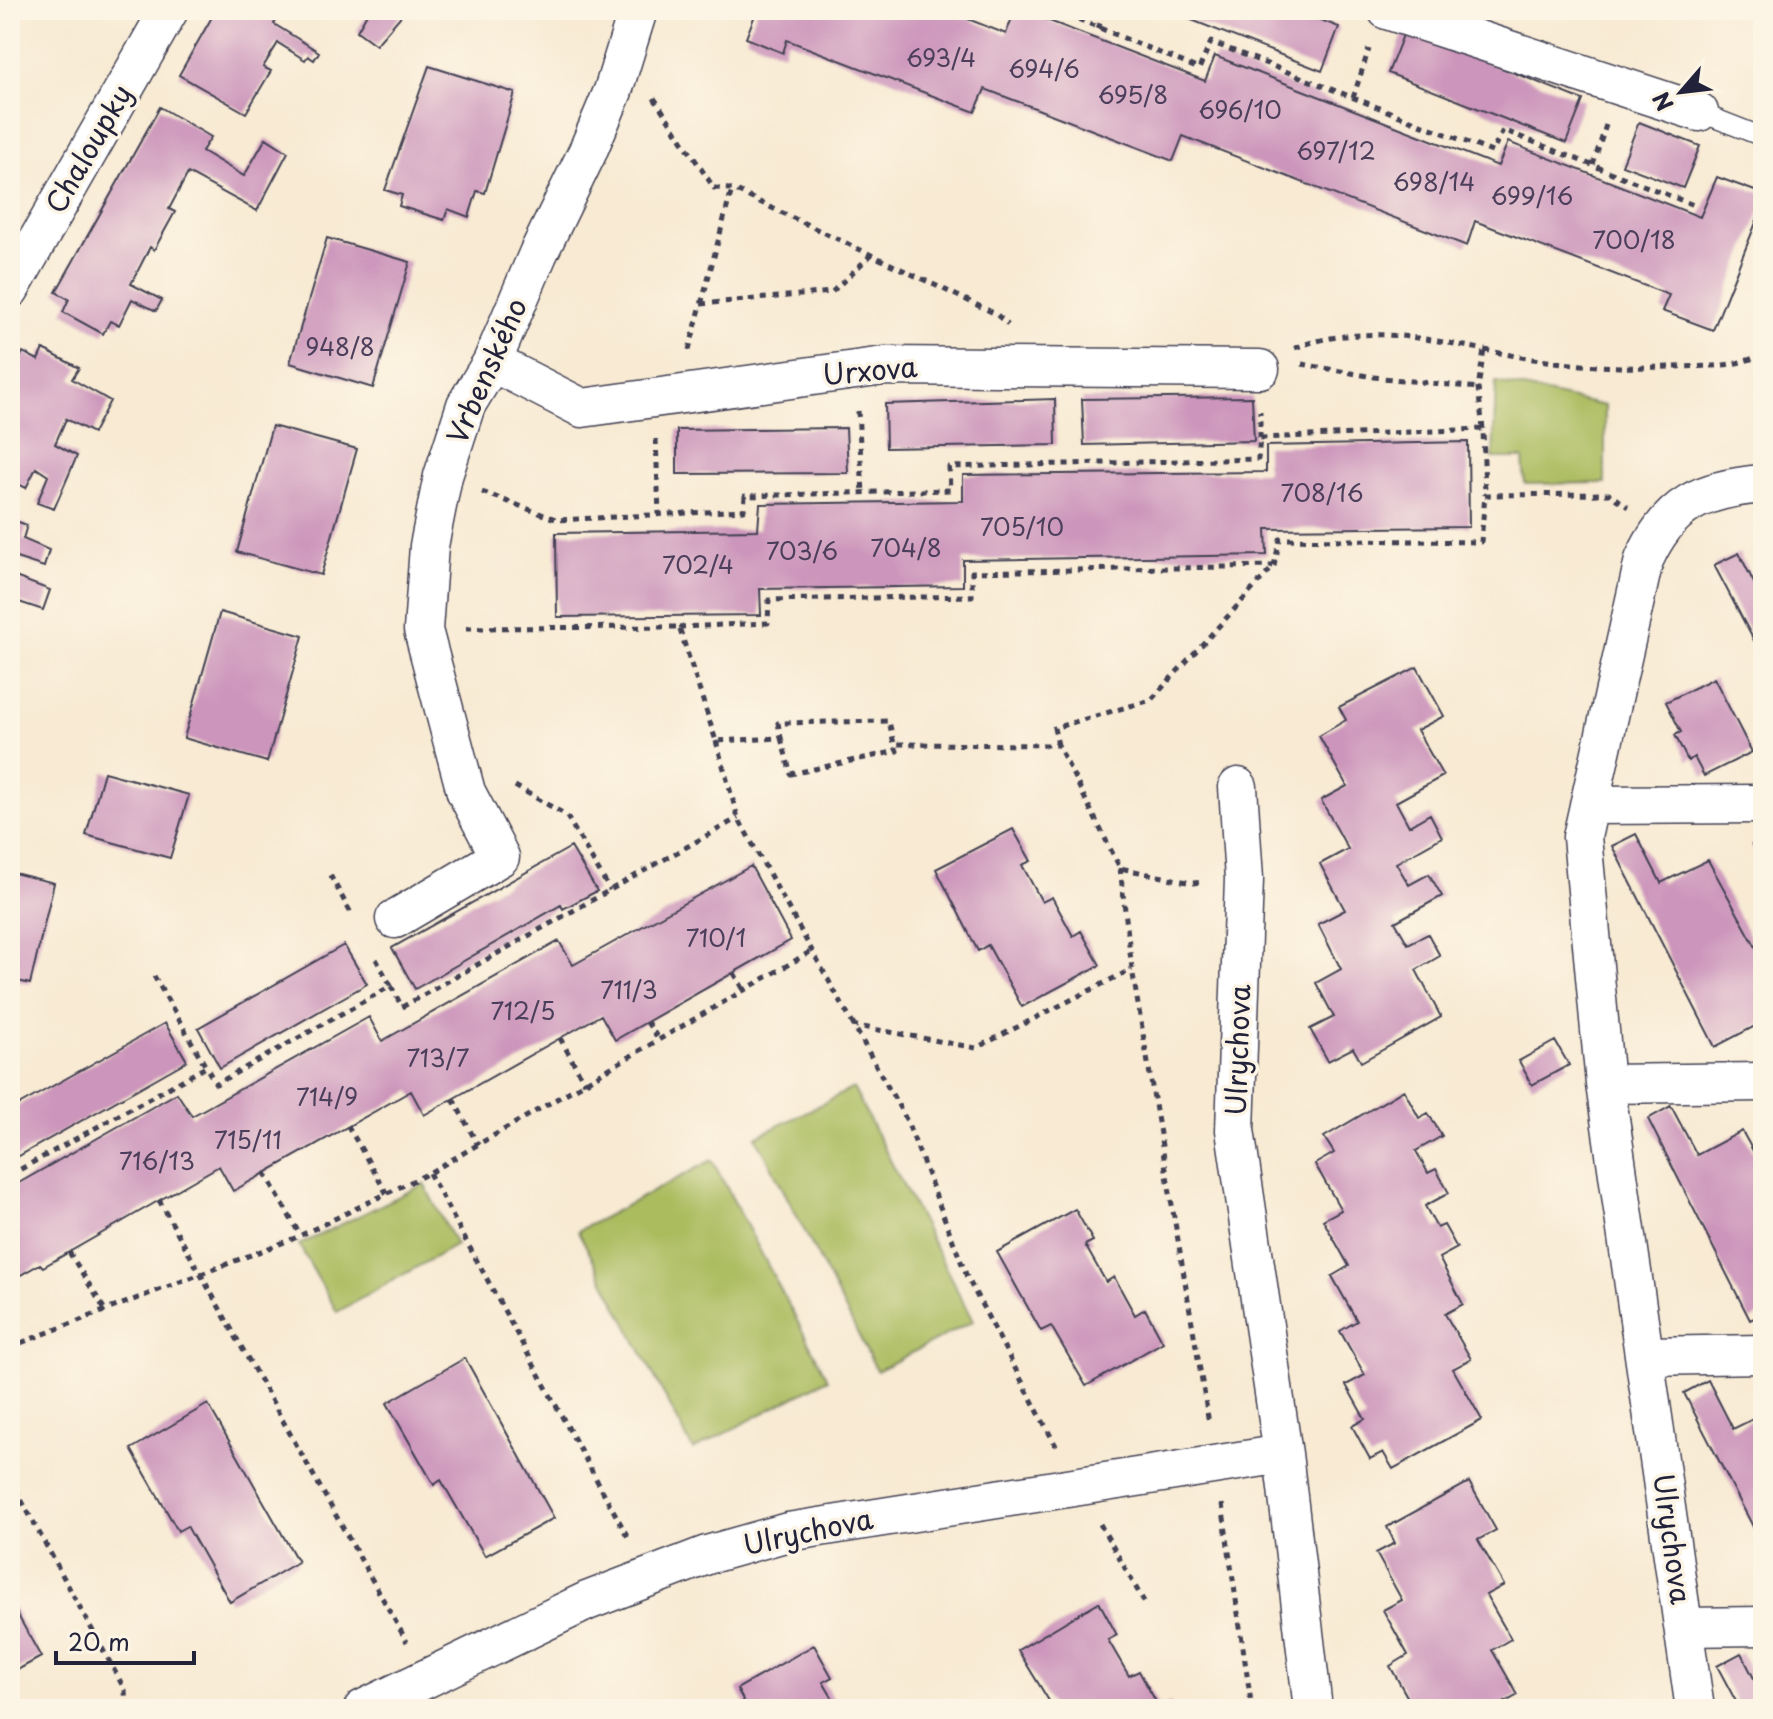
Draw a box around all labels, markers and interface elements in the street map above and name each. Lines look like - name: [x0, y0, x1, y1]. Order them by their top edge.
- house number: 693/4: [906, 39, 976, 75]
- house number: 694/6: [1008, 50, 1080, 86]
- north arrow: [1641, 52, 1721, 132]
- street label: Chaloupky: [33, 76, 142, 221]
- house number: 695/8: [1098, 76, 1168, 112]
- text: N: [1643, 87, 1681, 118]
- house number: 696/10: [1198, 91, 1282, 127]
- house number: 697/12: [1296, 132, 1376, 168]
- house number: 698/14: [1393, 163, 1475, 199]
- house number: 699/16: [1491, 177, 1573, 213]
- house number: 700/18: [1592, 221, 1676, 257]
- street label: Vrbenského: [434, 291, 537, 450]
- house number: 948/8: [305, 328, 375, 364]
- street label: Urxova: [821, 344, 920, 395]
- house number: 708/16: [1280, 474, 1364, 510]
- house number: 705/10: [980, 508, 1064, 544]
- house number: 704/8: [870, 529, 942, 565]
- house number: 703/6: [766, 532, 838, 568]
- house number: 702/4: [662, 546, 734, 582]
- house number: 710/1: [686, 919, 746, 955]
- house number: 711/3: [600, 971, 658, 1007]
- street label: Ulrychova: [1213, 983, 1260, 1116]
- house number: 712/5: [491, 992, 555, 1028]
- house number: 713/7: [407, 1039, 470, 1075]
- house number: 714/9: [296, 1078, 358, 1114]
- house number: 715/11: [214, 1121, 282, 1157]
- house number: 716/13: [119, 1142, 195, 1178]
- street label: Ulrychova: [1643, 1471, 1704, 1608]
- street label: Ulrychova: [739, 1496, 877, 1565]
- scale bar: [56, 1615, 194, 1665]
- text: 20 m: [68, 1623, 130, 1659]

